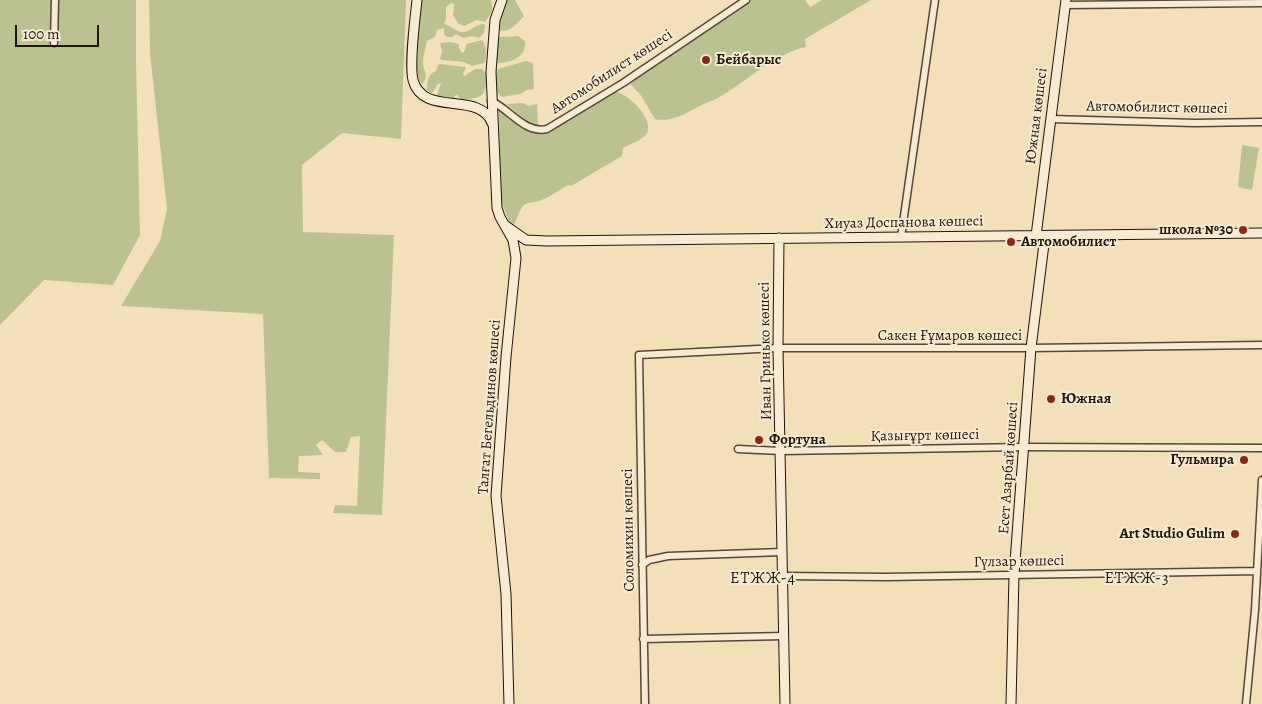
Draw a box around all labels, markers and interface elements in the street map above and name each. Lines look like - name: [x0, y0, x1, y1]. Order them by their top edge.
- scale bar: [18, 15, 101, 47]
- text: 100 m: [23, 24, 60, 44]
- street label: Автомобилист көшесі: [548, 26, 676, 118]
- place label: Бейбарыс: [716, 51, 781, 69]
- marker: Бейбарыс: [700, 54, 712, 66]
- street label: Южная көшесі: [1022, 67, 1052, 165]
- street label: Автомобилист көшесі: [1086, 98, 1228, 118]
- street label: Хиуаз Доспанова көшесі: [824, 213, 984, 233]
- place label: школа №30: [1159, 221, 1233, 239]
- marker: школа №30: [1237, 224, 1249, 236]
- place label: Автомобилист: [1021, 233, 1116, 251]
- marker: Автомобилист: [1005, 236, 1017, 248]
- street label: Иван Гринько көшесі: [756, 282, 776, 420]
- street label: Талғат Бегельдинов көшесі: [475, 319, 505, 495]
- street label: Сакен Ғұмаров көшесі: [878, 327, 1022, 345]
- place label: Южная: [1061, 390, 1111, 408]
- marker: Южная: [1045, 393, 1057, 405]
- street label: Есет Азарбай көшесі: [995, 401, 1023, 535]
- street label: Қазығұрт көшесі: [870, 426, 980, 446]
- place label: Фортуна: [769, 431, 826, 449]
- marker: Фортуна: [753, 434, 765, 446]
- place label: Гульмира: [1170, 451, 1234, 469]
- marker: Гульмира: [1238, 454, 1250, 466]
- street label: Соломихин көшесі: [619, 468, 639, 592]
- place label: Art Studio Gulim: [1119, 525, 1225, 543]
- marker: Art Studio Gulim: [1229, 528, 1241, 540]
- street label: Гүлзар көшесі: [973, 552, 1065, 572]
- district label: ЕТЖЖ-4: [729, 569, 797, 589]
- district label: ЕТЖЖ-3: [1104, 569, 1170, 589]

